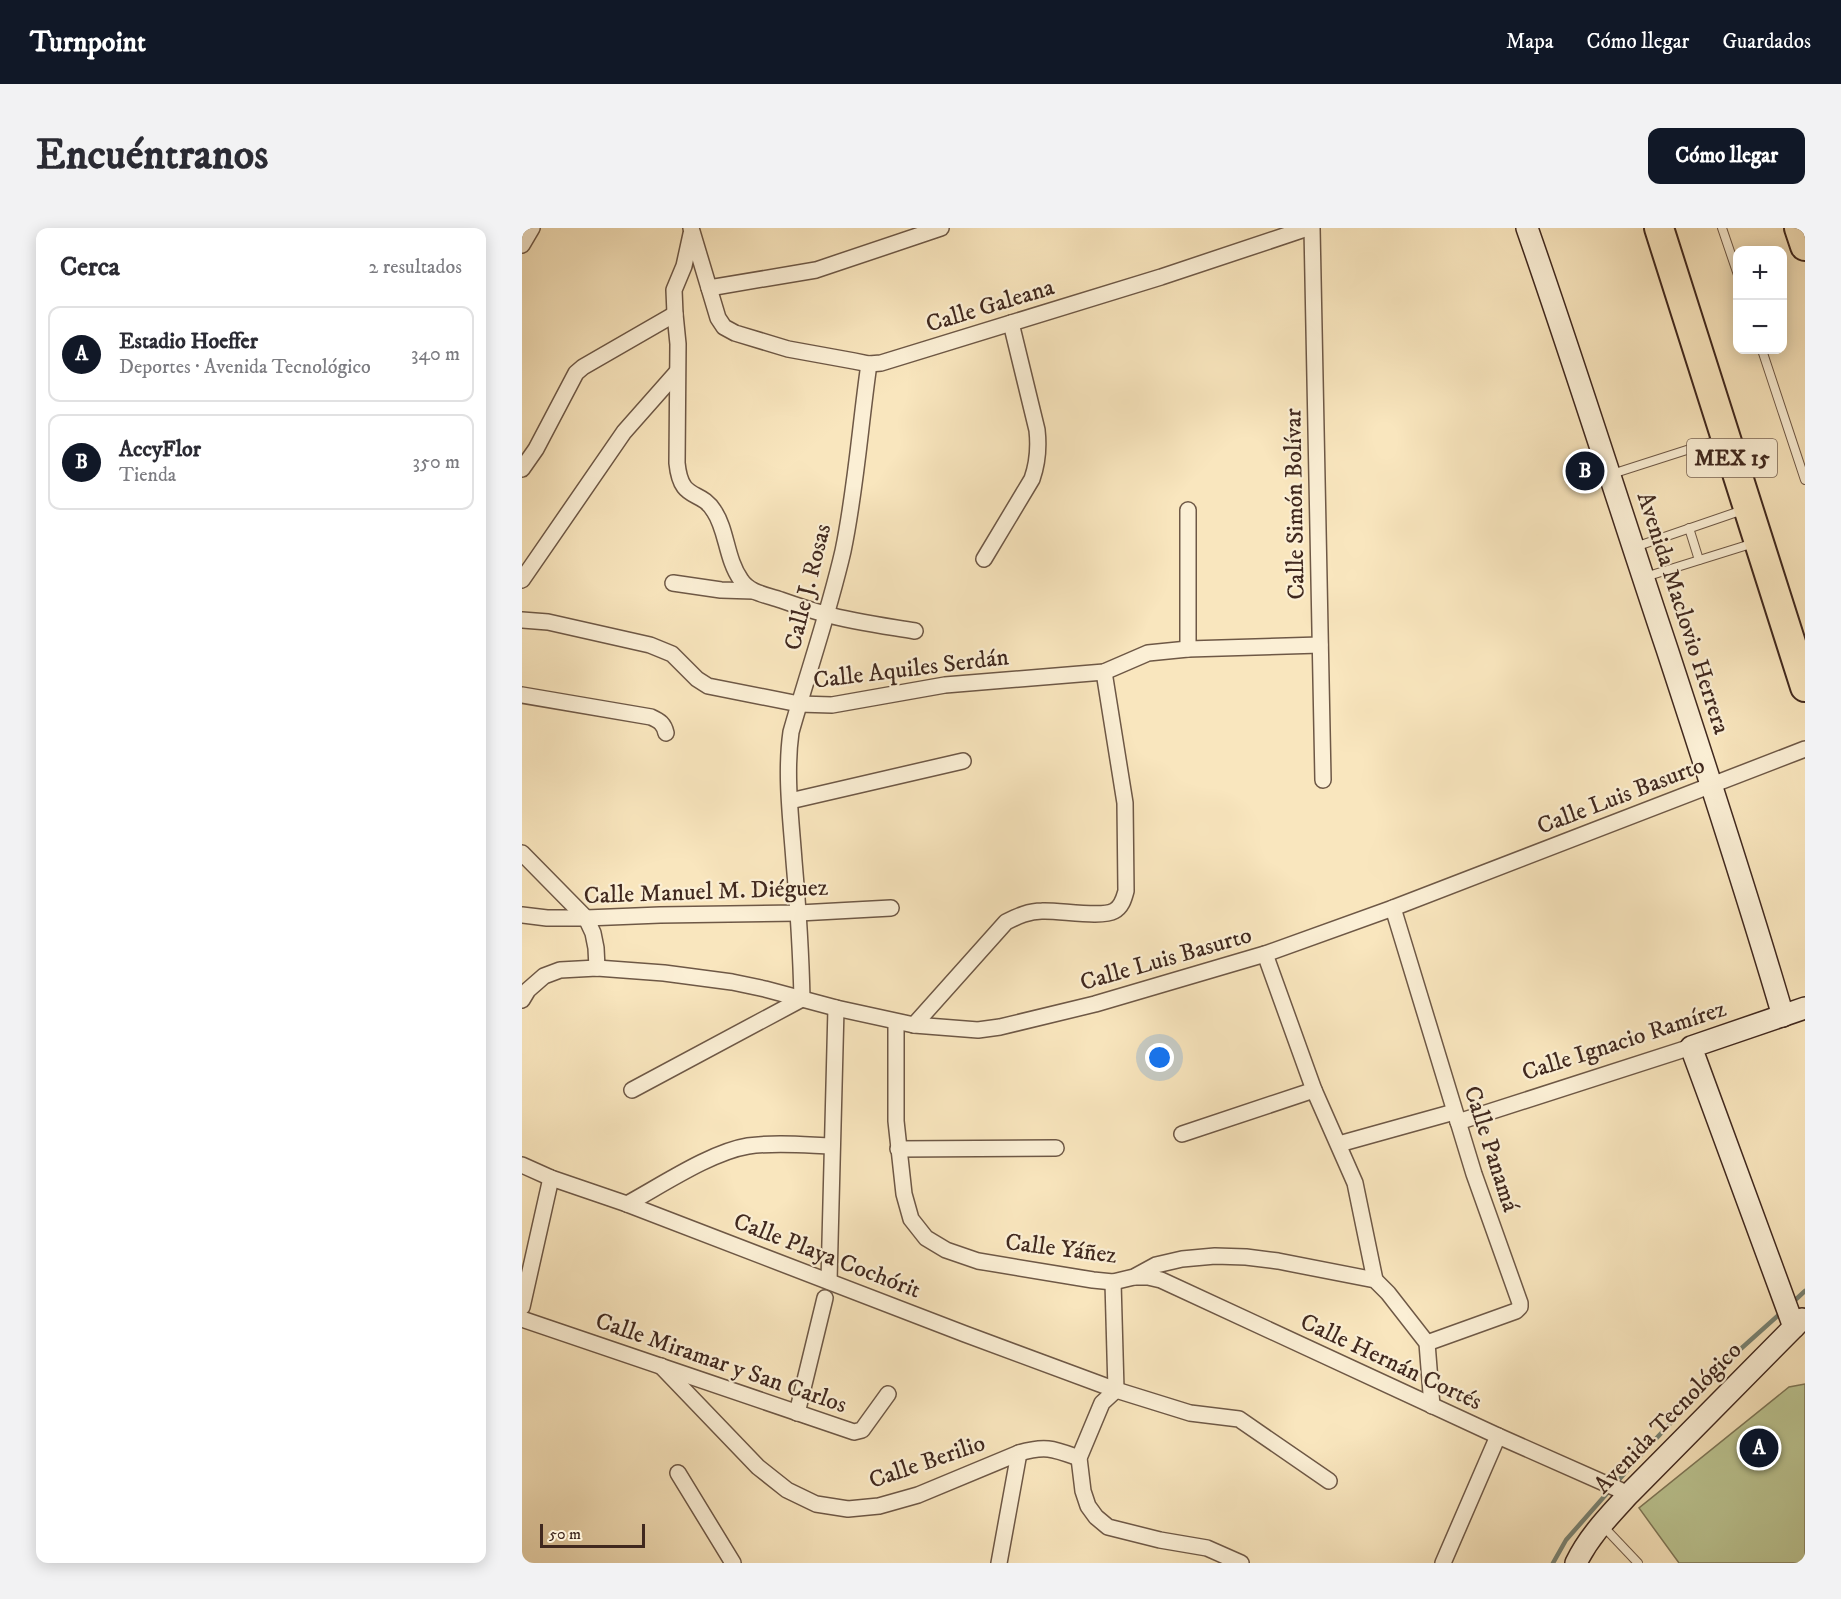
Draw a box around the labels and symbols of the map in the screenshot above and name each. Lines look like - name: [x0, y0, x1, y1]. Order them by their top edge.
- street label: Calle Galeana: [922, 272, 1059, 340]
- street label: Calle Simón Bolívar: [1278, 408, 1312, 600]
- road number: MEX 15: [1687, 439, 1777, 477]
- pin: B: [1566, 448, 1604, 494]
- street label: Avenida Maclovio Herrera: [1630, 488, 1737, 739]
- street label: Calle J. Rosas: [778, 521, 838, 653]
- street label: Calle Aquiles Serdán: [811, 642, 1011, 696]
- street label: Calle Luis Basurto: [1533, 750, 1709, 842]
- street label: Calle Manuel M. Diéguez: [583, 873, 829, 911]
- street label: Calle Luis Basurto: [1077, 920, 1255, 998]
- street label: Calle Ignacio Ramírez: [1518, 994, 1730, 1088]
- your location: [1145, 1043, 1174, 1072]
- street label: Calle Panamá: [1457, 1082, 1526, 1217]
- street label: Calle Playa Cochórit: [729, 1206, 925, 1306]
- street label: Calle Yáñez: [1003, 1227, 1119, 1271]
- street label: Calle Miramar y San Carlos: [591, 1306, 851, 1420]
- street label: Calle Hernán Cortés: [1295, 1307, 1487, 1417]
- street label: Avenida Tecnológico: [1588, 1336, 1748, 1500]
- pin: A: [1740, 1426, 1778, 1470]
- street label: Calle Berilio: [865, 1428, 989, 1496]
- scale bar: [540, 1521, 645, 1548]

